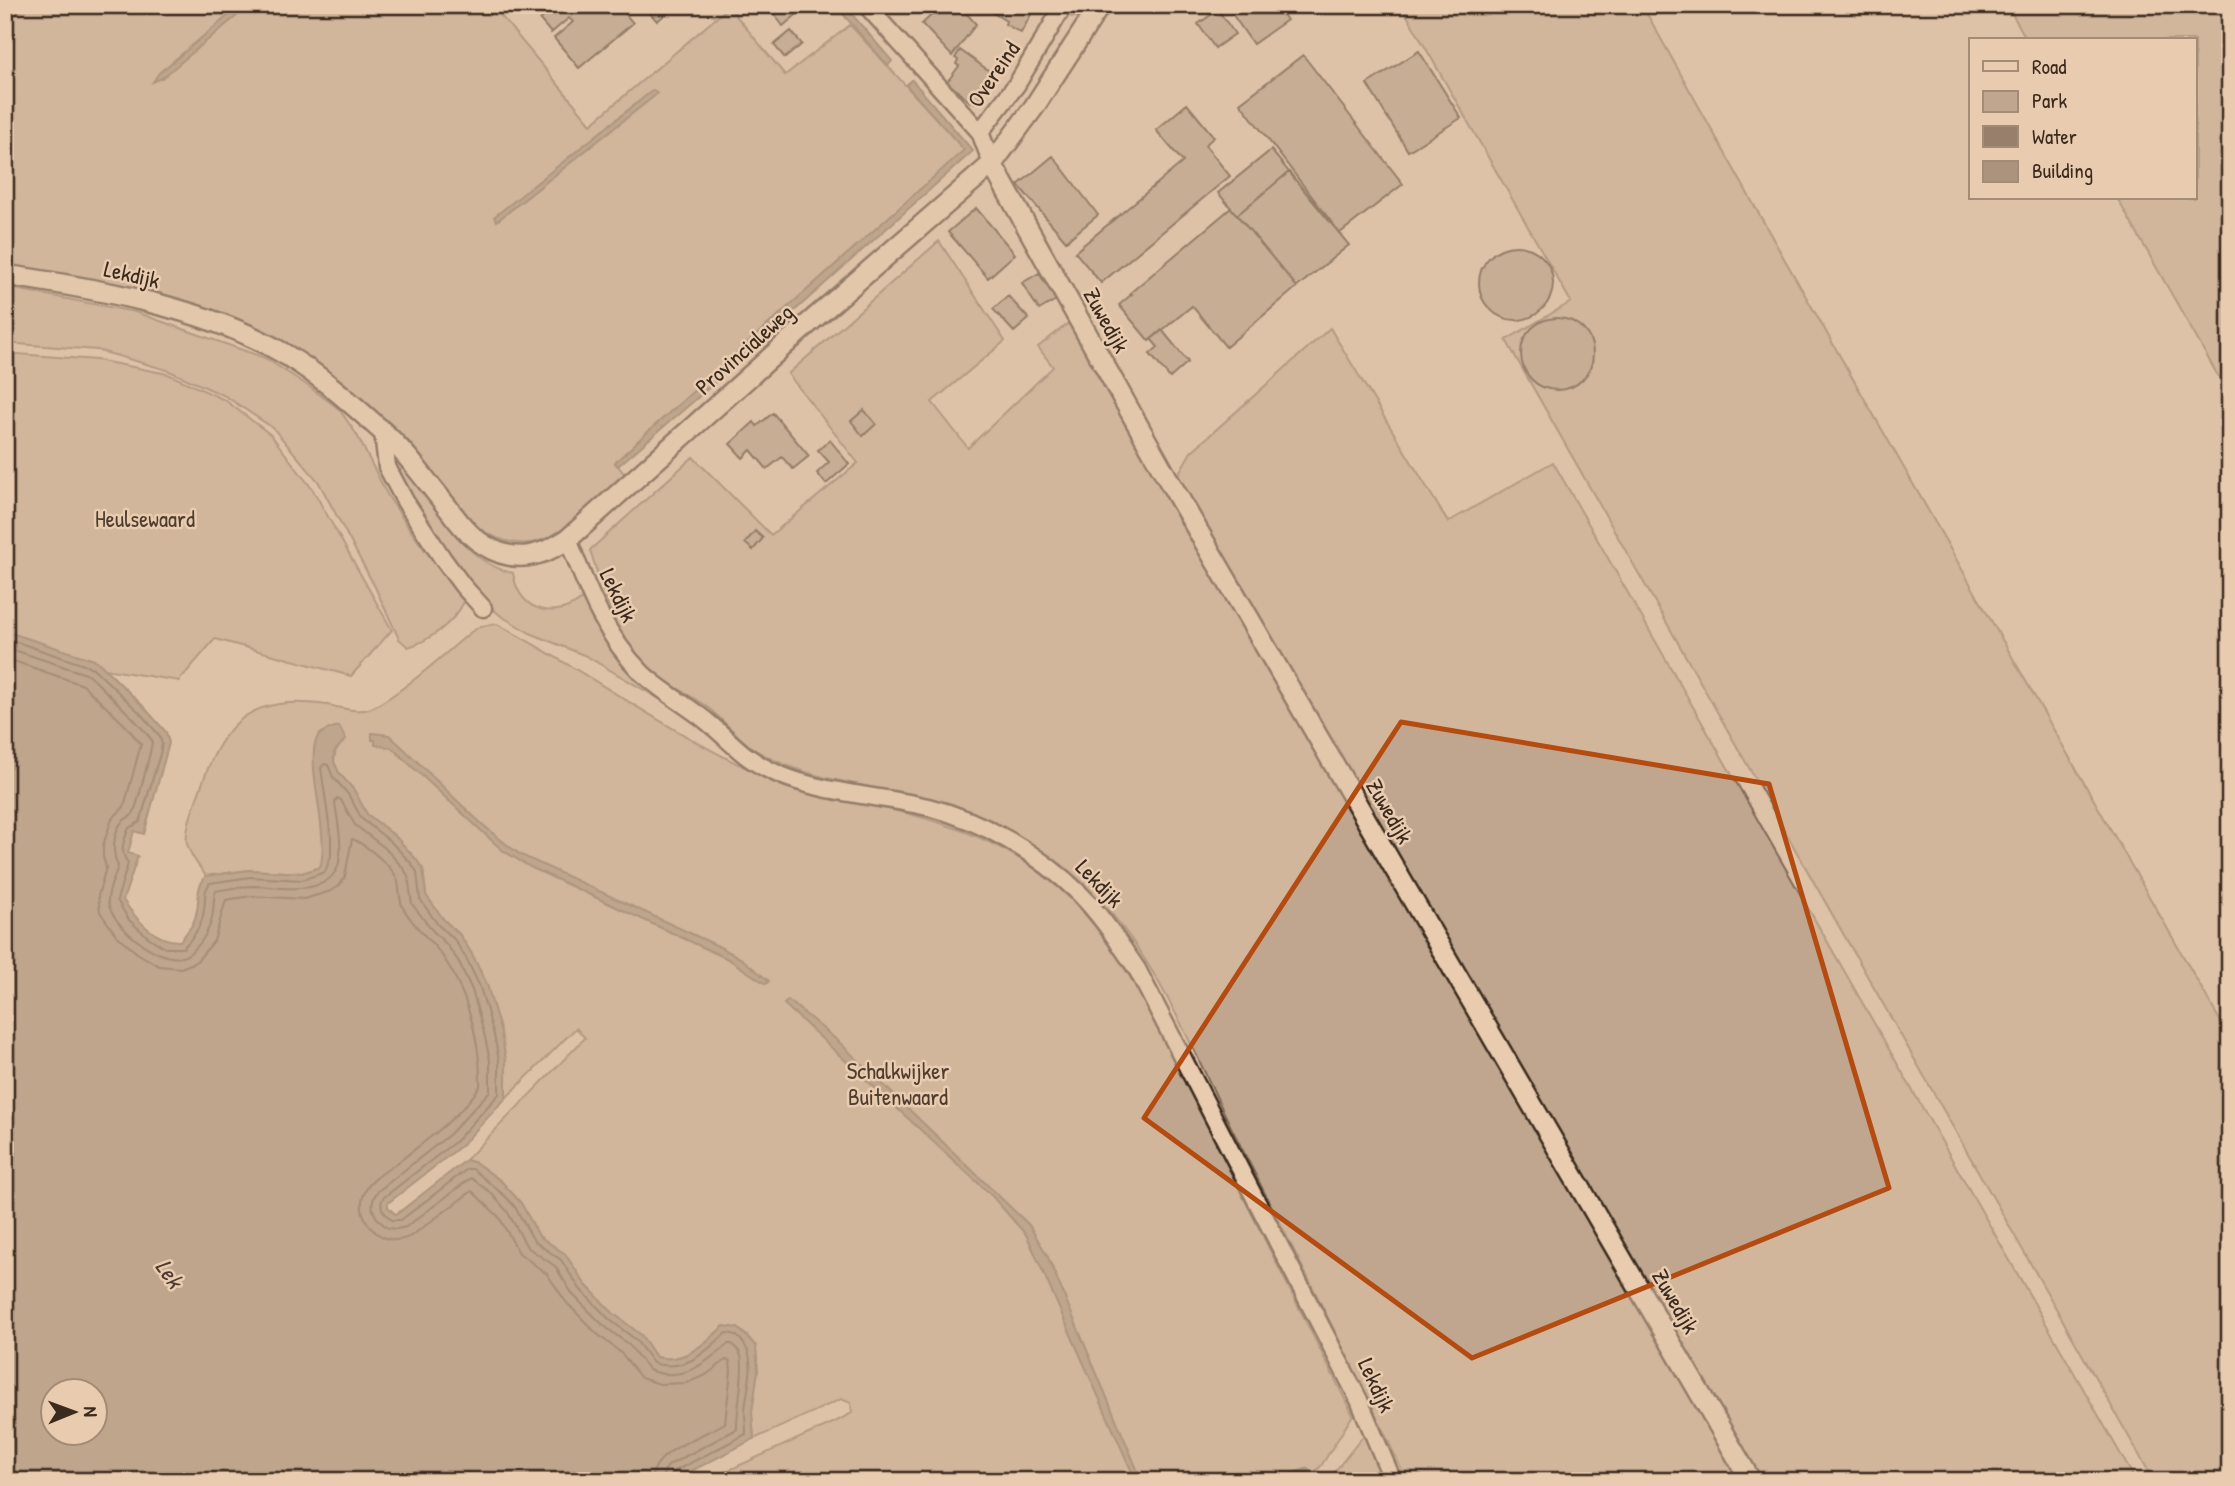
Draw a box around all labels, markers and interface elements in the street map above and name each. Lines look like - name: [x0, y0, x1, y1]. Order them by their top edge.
- street label: Overeind: [960, 35, 1026, 113]
- legend: [1969, 38, 2196, 200]
- text: Road: [2032, 52, 2066, 81]
- text: Park: [2032, 86, 2067, 115]
- text: Water: [2032, 122, 2077, 151]
- text: Building: [2032, 156, 2093, 185]
- street label: Lekdijk: [101, 253, 163, 296]
- street label: Zuwedijk: [1077, 282, 1138, 358]
- street label: Provincialeweg: [688, 297, 800, 401]
- park label: Heulsewaard: [95, 503, 195, 534]
- street label: Lekdijk: [593, 563, 645, 628]
- street label: Zuwedijk: [1359, 773, 1421, 849]
- street label: Lekdijk: [1069, 852, 1131, 914]
- park label: Schalkwijker Buitenwaard: [847, 1055, 949, 1112]
- water label: Lek: [149, 1252, 192, 1295]
- street label: Zuwedijk: [1645, 1263, 1707, 1339]
- street label: Lekdijk: [1351, 1353, 1403, 1417]
- north arrow: [38, 1378, 108, 1448]
- text: N: [78, 1406, 104, 1417]

